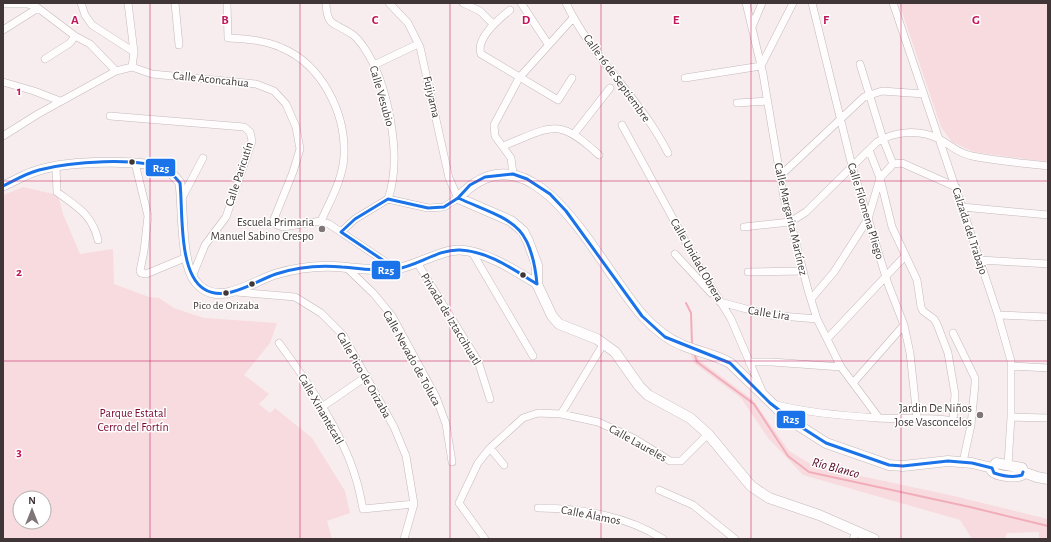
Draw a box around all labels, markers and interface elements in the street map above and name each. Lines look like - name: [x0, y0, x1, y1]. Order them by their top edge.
- text: A: [71, 14, 79, 27]
- text: B: [221, 14, 229, 27]
- text: C: [372, 14, 379, 27]
- text: D: [522, 14, 531, 27]
- text: E: [673, 14, 680, 27]
- text: F: [823, 14, 830, 27]
- text: G: [972, 14, 980, 27]
- street label: Calle 16 de Septiembre: [581, 32, 653, 124]
- street label: Calle Vesubio: [368, 64, 396, 128]
- street label: Calle Aconcahua: [172, 69, 250, 89]
- street label: Fujiyama: [420, 75, 443, 120]
- text: 1: [17, 85, 21, 98]
- street label: Calle Paricutín: [223, 140, 255, 208]
- unlabelled marker: [127, 157, 137, 167]
- line badge: R25: [145, 158, 176, 177]
- street label: Calle Filomena Pliego: [846, 161, 886, 261]
- street label: Calle Margarita Martínez: [772, 162, 810, 277]
- text: R25: [153, 163, 169, 174]
- street label: Calzada del Trabajo: [949, 186, 990, 276]
- place label: Escuela Primaria Manuel Sabino Crespo: [211, 216, 314, 242]
- street label: Calle Unidad Obrera: [668, 216, 726, 304]
- marker: Escuela Primaria Manuel Sabino Crespo: [317, 224, 327, 234]
- line badge: R25: [371, 260, 401, 280]
- text: R25: [378, 265, 394, 276]
- text: 2: [16, 266, 22, 279]
- unlabelled marker: [518, 270, 528, 280]
- street label: Privada de Iztaccihuatl: [419, 271, 483, 367]
- unlabelled marker: [247, 279, 257, 289]
- marker: Pico de Orizaba: [221, 288, 231, 298]
- place label: Pico de Orizaba: [193, 300, 259, 311]
- street label: Calle Lira: [747, 304, 791, 322]
- street label: Calle Nevado de Toluca: [381, 308, 443, 408]
- street label: Calle Pico de Orizaba: [335, 330, 394, 420]
- street label: Calle Xinantécatl: [296, 372, 346, 446]
- place label: Jardin De Niños Jose Vasconcelos: [895, 402, 972, 428]
- park label: Parque Estatal Cerro del Fortín: [97, 407, 169, 433]
- line badge: R25: [776, 410, 806, 429]
- marker: Jardin De Niños Jose Vasconcelos: [975, 410, 985, 420]
- text: R25: [783, 414, 799, 425]
- street label: Calle Laureles: [607, 422, 669, 464]
- text: 3: [16, 446, 22, 459]
- water label: Río Blanco: [811, 456, 861, 481]
- north arrow: [12, 490, 52, 530]
- text: N: [28, 495, 36, 506]
- street label: Calle Álamos: [560, 502, 622, 527]

